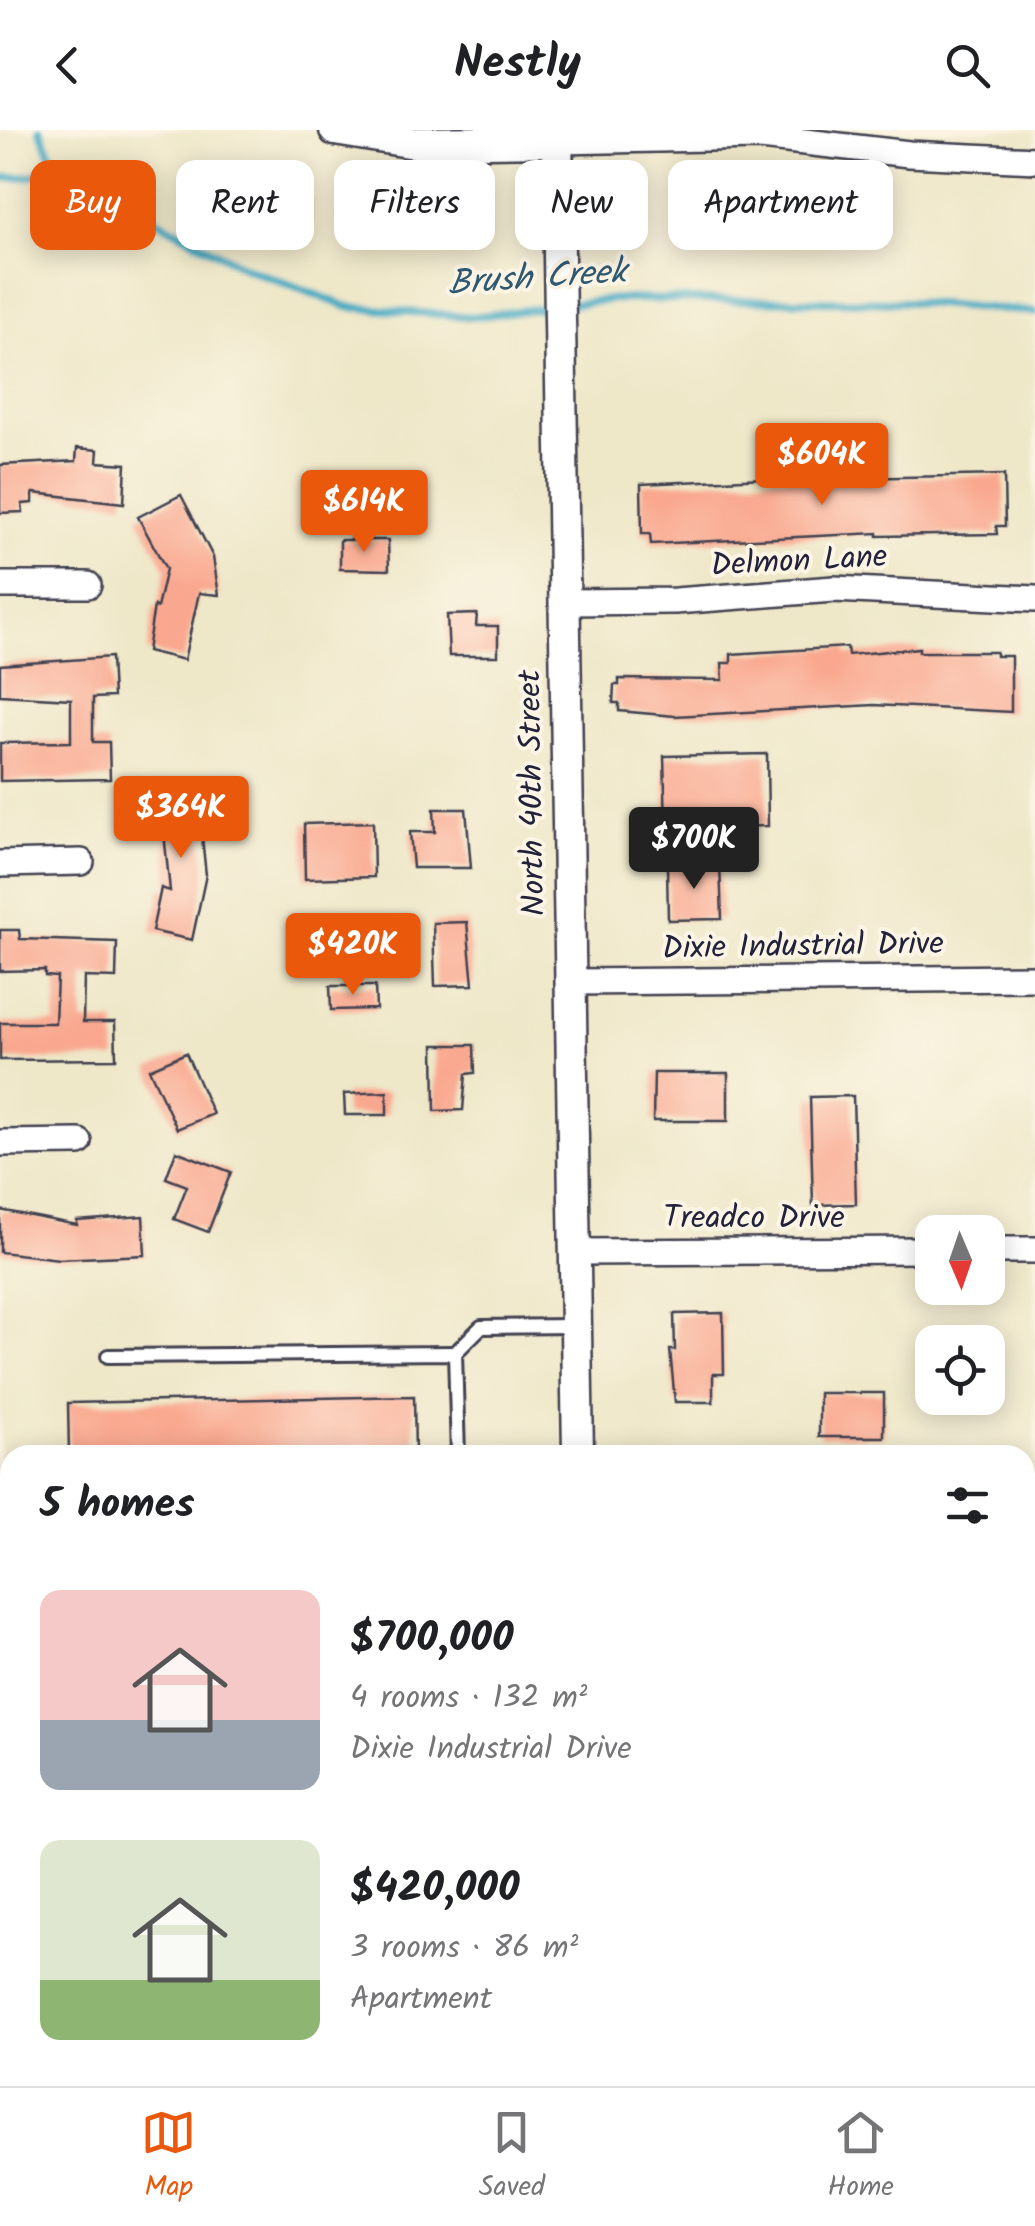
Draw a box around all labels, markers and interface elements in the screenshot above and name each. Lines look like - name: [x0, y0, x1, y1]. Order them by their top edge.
- text: Nestly: [454, 29, 581, 101]
- icon: back: [40, 38, 95, 93]
- icon: search: [940, 38, 995, 93]
- chip: Buy: [30, 160, 156, 250]
- chip: Rent: [176, 160, 314, 250]
- chip: Filters: [334, 160, 495, 250]
- chip: New: [515, 160, 648, 250]
- chip: Apartment: [668, 160, 893, 250]
- water label: Brush Creek: [446, 245, 633, 313]
- pin: $604K: [752, 423, 892, 508]
- text: $604K: [777, 430, 867, 481]
- pin: $614K: [294, 470, 434, 555]
- text: $614K: [323, 477, 405, 528]
- street label: Delmon Lane: [709, 532, 889, 592]
- street label: North 40th Street: [505, 669, 561, 917]
- pin: $364K: [111, 776, 251, 861]
- text: $364K: [136, 783, 226, 834]
- pin: $700K: [624, 807, 764, 892]
- text: $700K: [651, 814, 737, 865]
- pin: $420K: [283, 913, 423, 998]
- street label: Dixie Industrial Drive: [662, 919, 944, 975]
- text: $420K: [308, 920, 398, 971]
- street label: Treadco Drive: [663, 1193, 845, 1244]
- north arrow: [915, 1215, 1005, 1305]
- map controls: [915, 1215, 1005, 1415]
- button: locate: [915, 1325, 1005, 1415]
- text: 5 homes: [40, 1472, 195, 1539]
- icon: filters: [940, 1478, 995, 1533]
- text: $700,000: [350, 1606, 513, 1673]
- icon: home: [120, 1630, 240, 1750]
- text: 4 rooms · 132 m²: [350, 1673, 587, 1724]
- text: Dixie Industrial Drive: [350, 1724, 632, 1775]
- text: $420,000: [350, 1856, 519, 1923]
- icon: home: [120, 1880, 240, 2000]
- text: 3 rooms · 86 m²: [350, 1923, 578, 1974]
- text: Apartment: [350, 1974, 492, 2025]
- tab: Map: [141, 2105, 196, 2210]
- tab: Saved: [479, 2105, 545, 2210]
- tab: Home: [827, 2105, 894, 2210]

